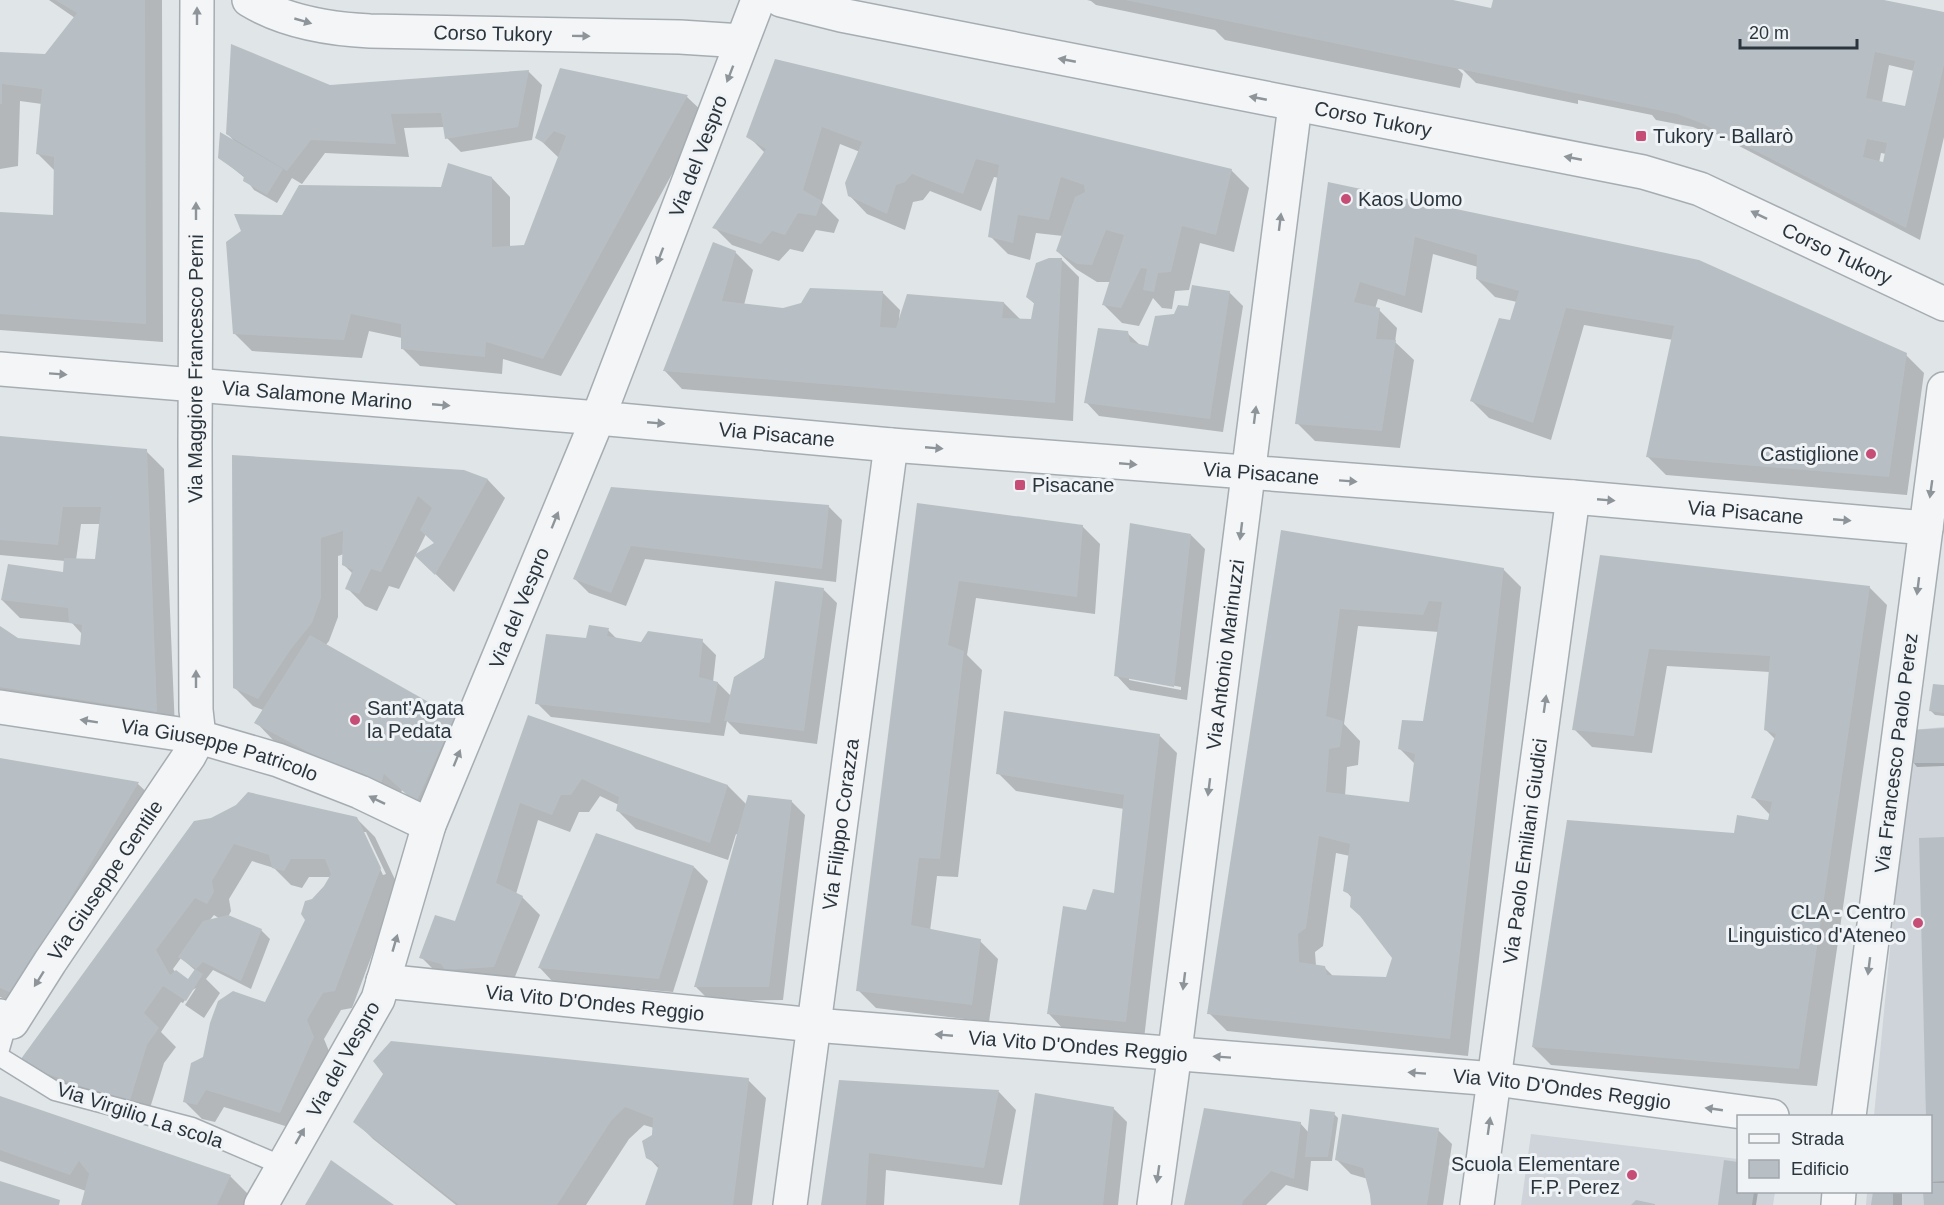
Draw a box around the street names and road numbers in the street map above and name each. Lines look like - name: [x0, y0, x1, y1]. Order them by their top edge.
- street label: Corso Tukory: [433, 21, 552, 46]
- street label: Via del Vespro: [665, 92, 731, 220]
- street label: Corso Tukory: [1313, 97, 1434, 141]
- street label: Corso Tukory: [1778, 218, 1896, 289]
- street label: Via Maggiore Francesco Perni: [184, 234, 207, 503]
- street label: Via Salamone Marino: [221, 376, 413, 414]
- street label: Via Pisacane: [718, 418, 836, 451]
- street label: Via Pisacane: [1202, 458, 1320, 489]
- street label: Via Pisacane: [1687, 496, 1804, 528]
- street label: Via del Vespro: [485, 544, 553, 672]
- street label: Via Antonio Marinuzzi: [1202, 558, 1248, 751]
- street label: Via Francesco Paolo Perez: [1870, 632, 1922, 874]
- street label: Via Giuseppe Patricolo: [119, 714, 321, 786]
- street label: Via Filippo Corazza: [818, 736, 863, 912]
- street label: Via Paolo Emiliani Giudici: [1499, 737, 1551, 966]
- street label: Via Giuseppe Gentile: [43, 796, 167, 965]
- street label: Via Vito D'Ondes Reggio: [484, 981, 705, 1025]
- street label: Via del Vespro: [302, 997, 384, 1121]
- street label: Via Vito D'Ondes Reggio: [967, 1026, 1188, 1066]
- street label: Via Vito D'Ondes Reggio: [1452, 1065, 1673, 1113]
- street label: Via Virgilio La scola: [54, 1078, 227, 1153]

